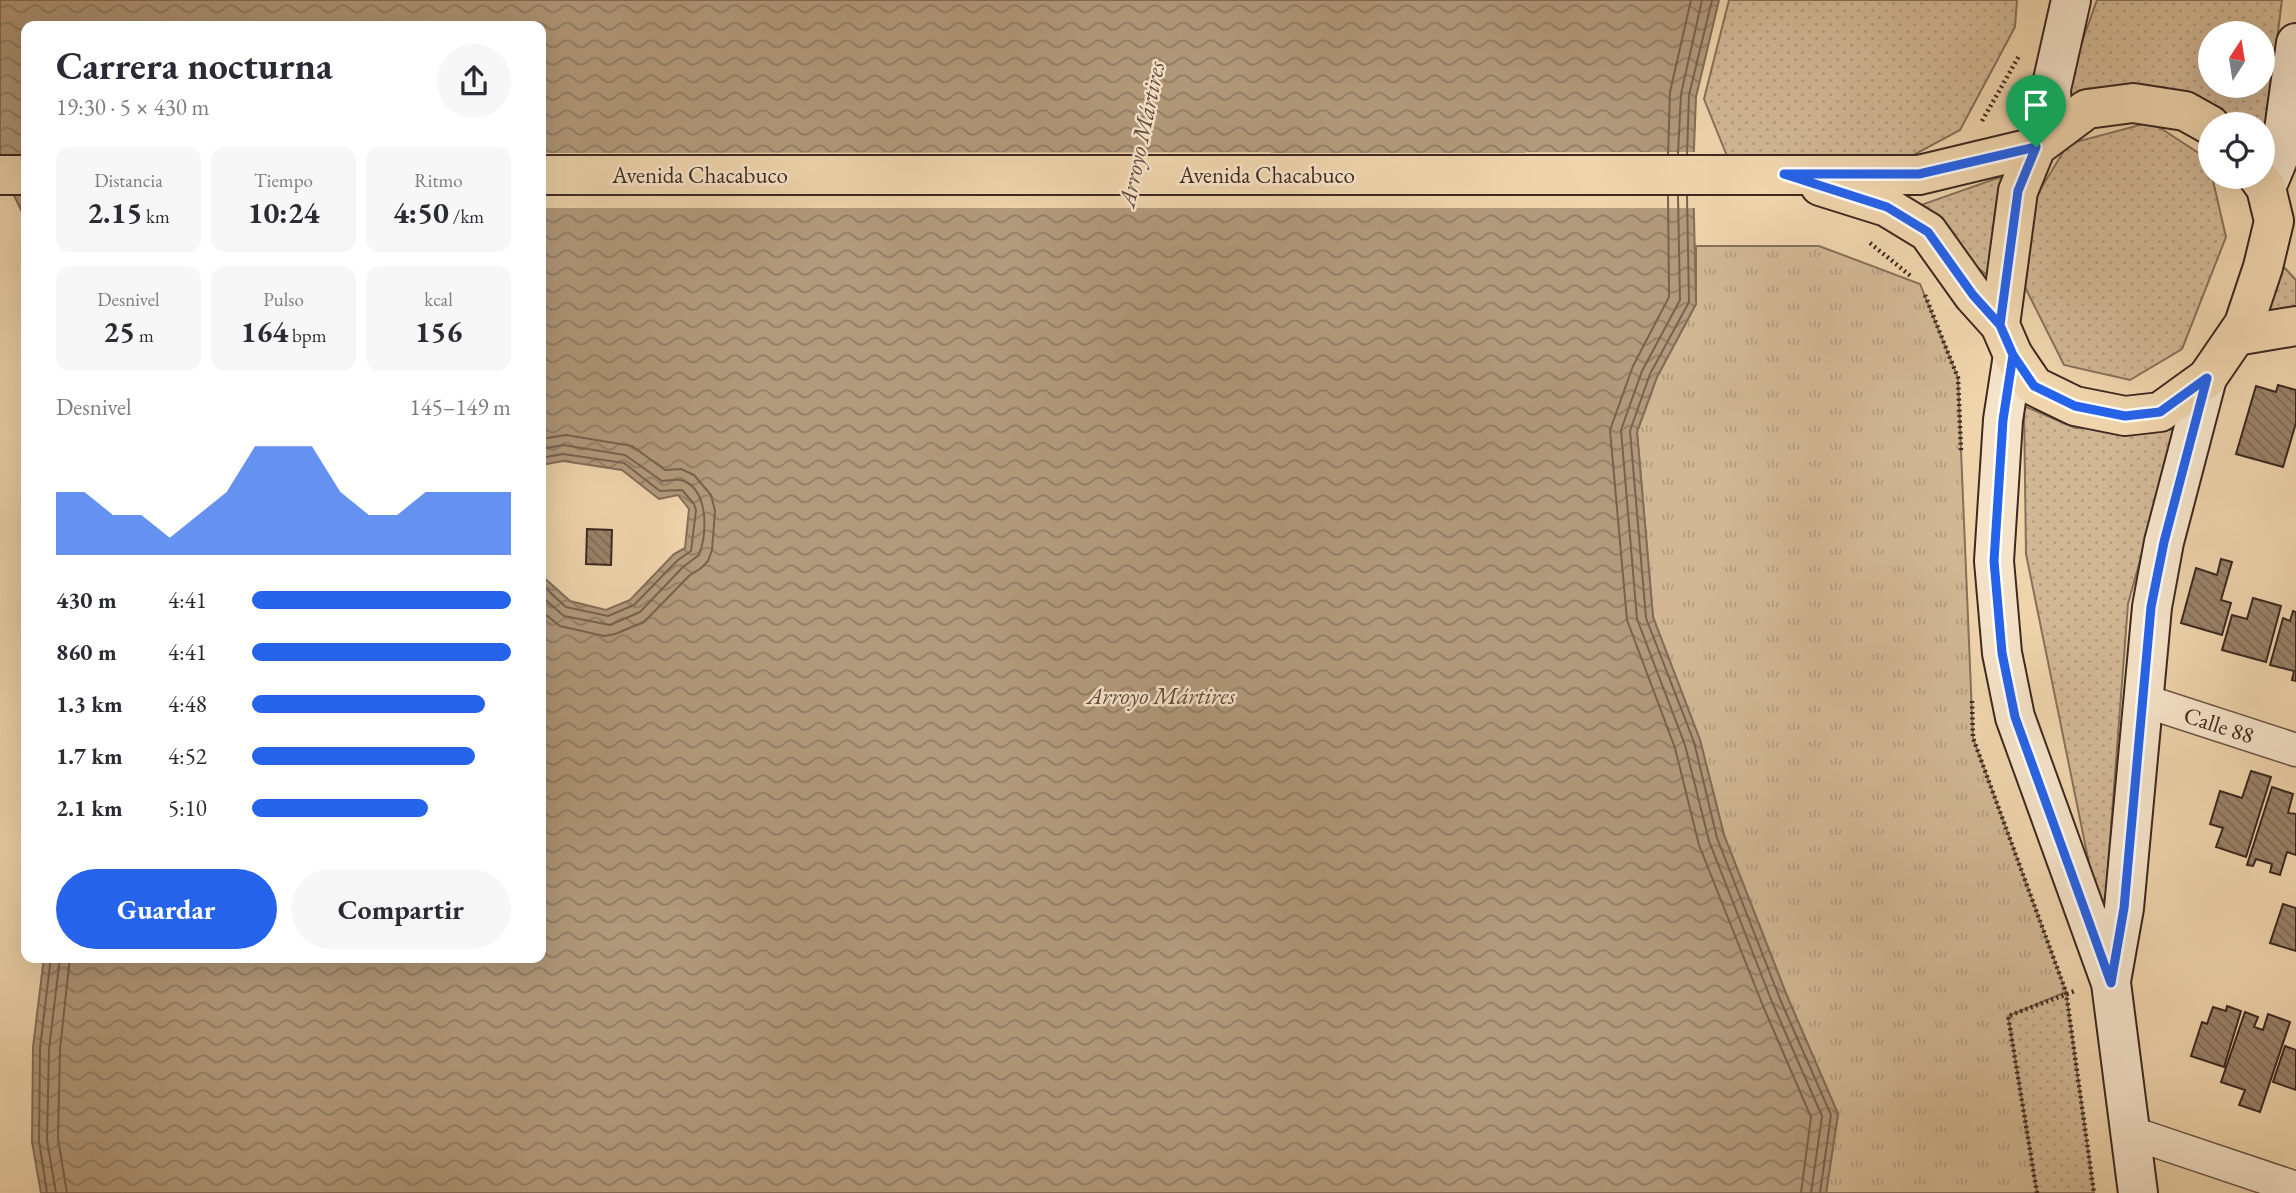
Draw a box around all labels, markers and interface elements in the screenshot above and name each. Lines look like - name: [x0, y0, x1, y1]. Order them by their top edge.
- north arrow: [2198, 21, 2275, 98]
- map controls: [2198, 21, 2275, 189]
- text: Carrera nocturna: [56, 41, 333, 90]
- button: share: [437, 44, 511, 118]
- water label: Arroyo Mártires: [1110, 58, 1172, 212]
- pin: [2006, 75, 2066, 147]
- icon: arrive: [2017, 86, 2055, 124]
- text: 19:30 · 5 × 430 m: [56, 92, 209, 122]
- button: locate: [2198, 112, 2275, 189]
- street label: Avenida Chacabuco: [611, 160, 788, 190]
- street label: Avenida Chacabuco: [1178, 160, 1355, 190]
- text: Distancia: [94, 168, 163, 193]
- text: Tiempo: [254, 168, 313, 193]
- text: Ritmo: [414, 168, 463, 193]
- text: 2.15: [87, 193, 142, 232]
- text: 10:24: [248, 193, 319, 232]
- text: 4:50: [393, 193, 449, 232]
- text: km: [142, 204, 170, 229]
- text: /km: [449, 204, 484, 229]
- text: Desnivel: [97, 287, 160, 312]
- text: Pulso: [263, 287, 304, 312]
- text: kcal: [424, 287, 453, 312]
- text: 25: [103, 312, 135, 351]
- text: 164: [241, 312, 288, 351]
- text: 156: [415, 312, 462, 351]
- text: m: [135, 323, 154, 348]
- text: bpm: [288, 323, 326, 348]
- text: Desnivel: [56, 392, 132, 422]
- text: 145–149 m: [410, 392, 511, 422]
- text: 430 m: [56, 585, 117, 615]
- text: 4:41: [168, 585, 207, 615]
- text: 860 m: [56, 637, 117, 667]
- text: 4:41: [168, 637, 207, 667]
- water label: Arroyo Mártires: [1085, 680, 1235, 711]
- text: 1.3 km: [56, 689, 123, 719]
- text: 4:48: [168, 689, 207, 719]
- street label: Calle 88: [2180, 700, 2258, 750]
- text: 1.7 km: [56, 741, 123, 771]
- text: 4:52: [168, 741, 207, 771]
- text: 2.1 km: [56, 793, 123, 823]
- text: 5:10: [168, 793, 207, 823]
- button: Guardar: [56, 869, 277, 949]
- button: Compartir: [291, 869, 511, 949]

